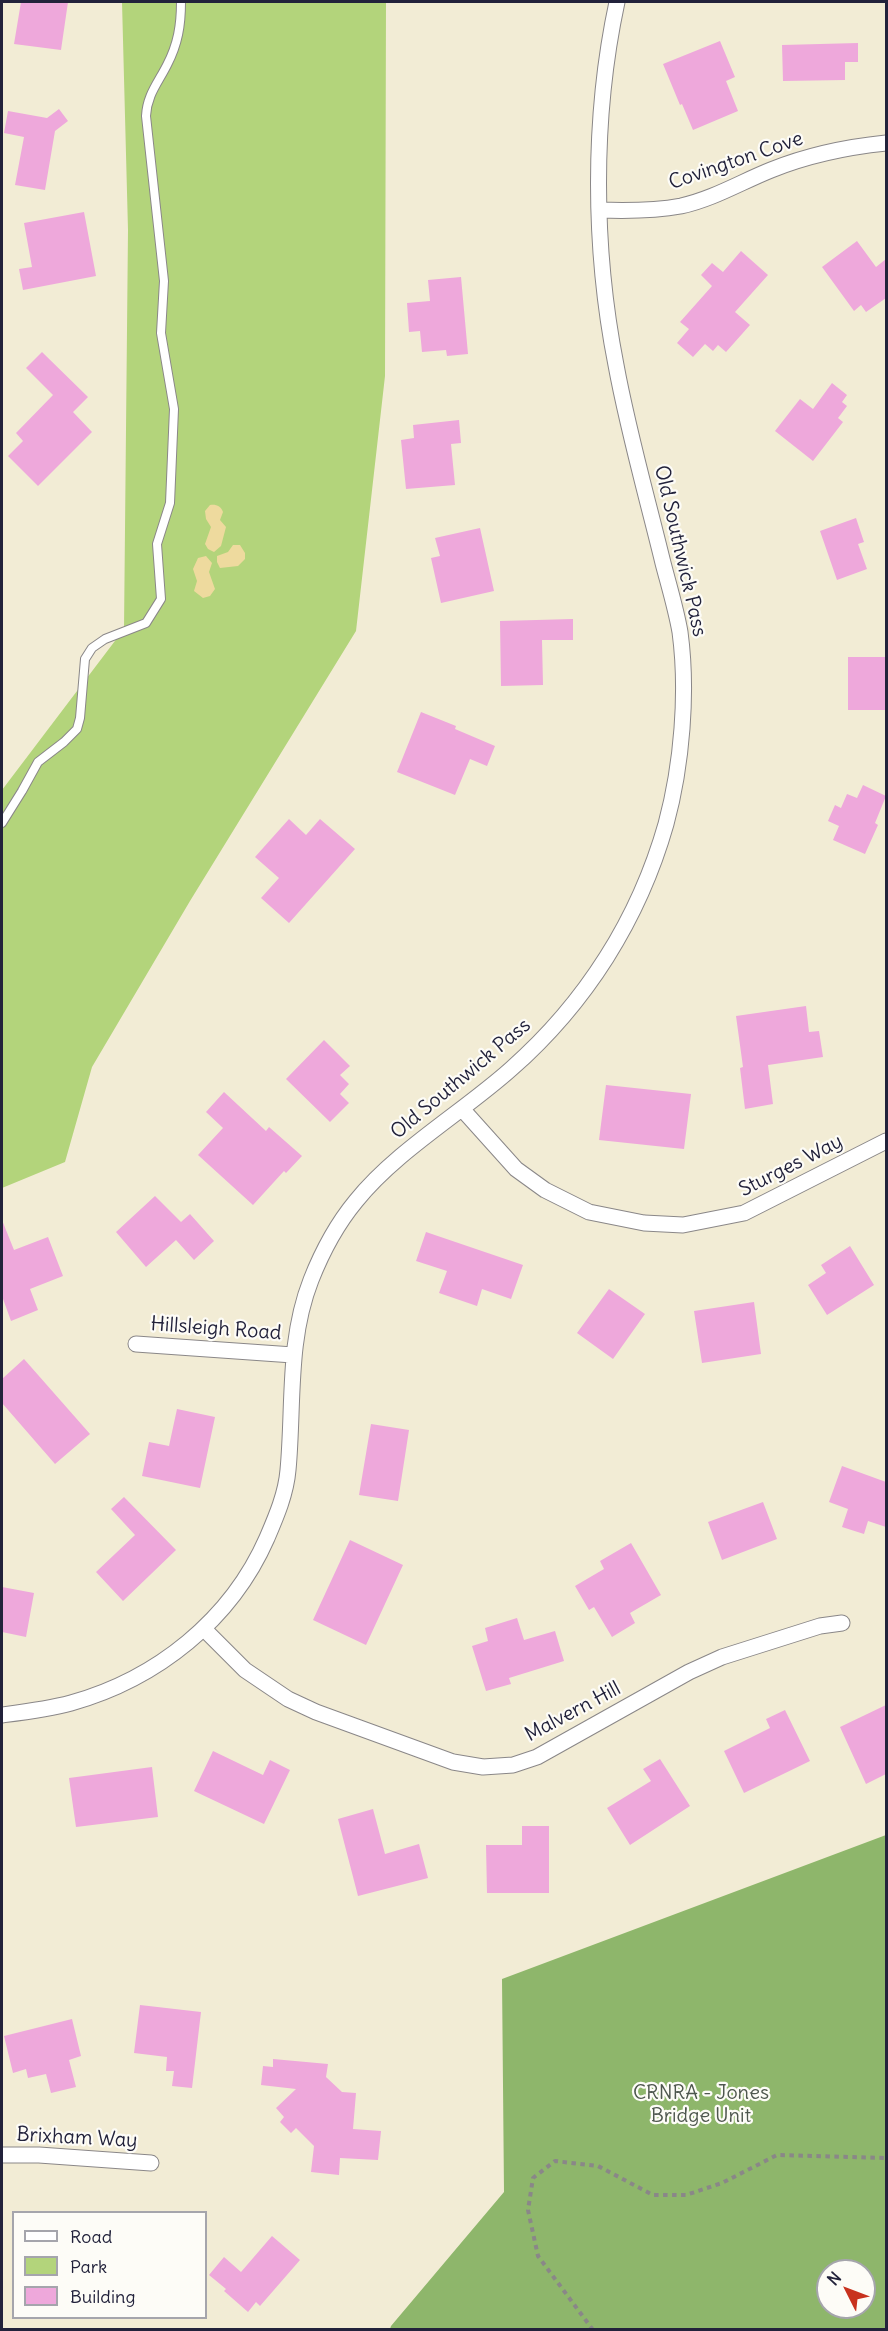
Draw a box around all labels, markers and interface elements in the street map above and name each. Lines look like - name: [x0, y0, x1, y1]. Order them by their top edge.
- street label: Covington Cove: [666, 127, 806, 195]
- street label: Old Southwick Pass: [649, 463, 711, 639]
- street label: Old Southwick Pass: [386, 1014, 536, 1144]
- street label: Sturges Way: [735, 1130, 847, 1202]
- street label: Hillsleigh Road: [150, 1312, 282, 1346]
- street label: Malvern Hill: [521, 1677, 625, 1747]
- park label: CRNRA - Jones Bridge Unit: [633, 2081, 769, 2128]
- street label: Brixham Way: [16, 2123, 138, 2153]
- legend: [12, 2211, 207, 2319]
- text: Road: [70, 2225, 112, 2248]
- text: Park: [70, 2255, 107, 2278]
- north arrow: [816, 2259, 876, 2319]
- text: N: [823, 2267, 845, 2289]
- text: Building: [70, 2285, 135, 2308]

